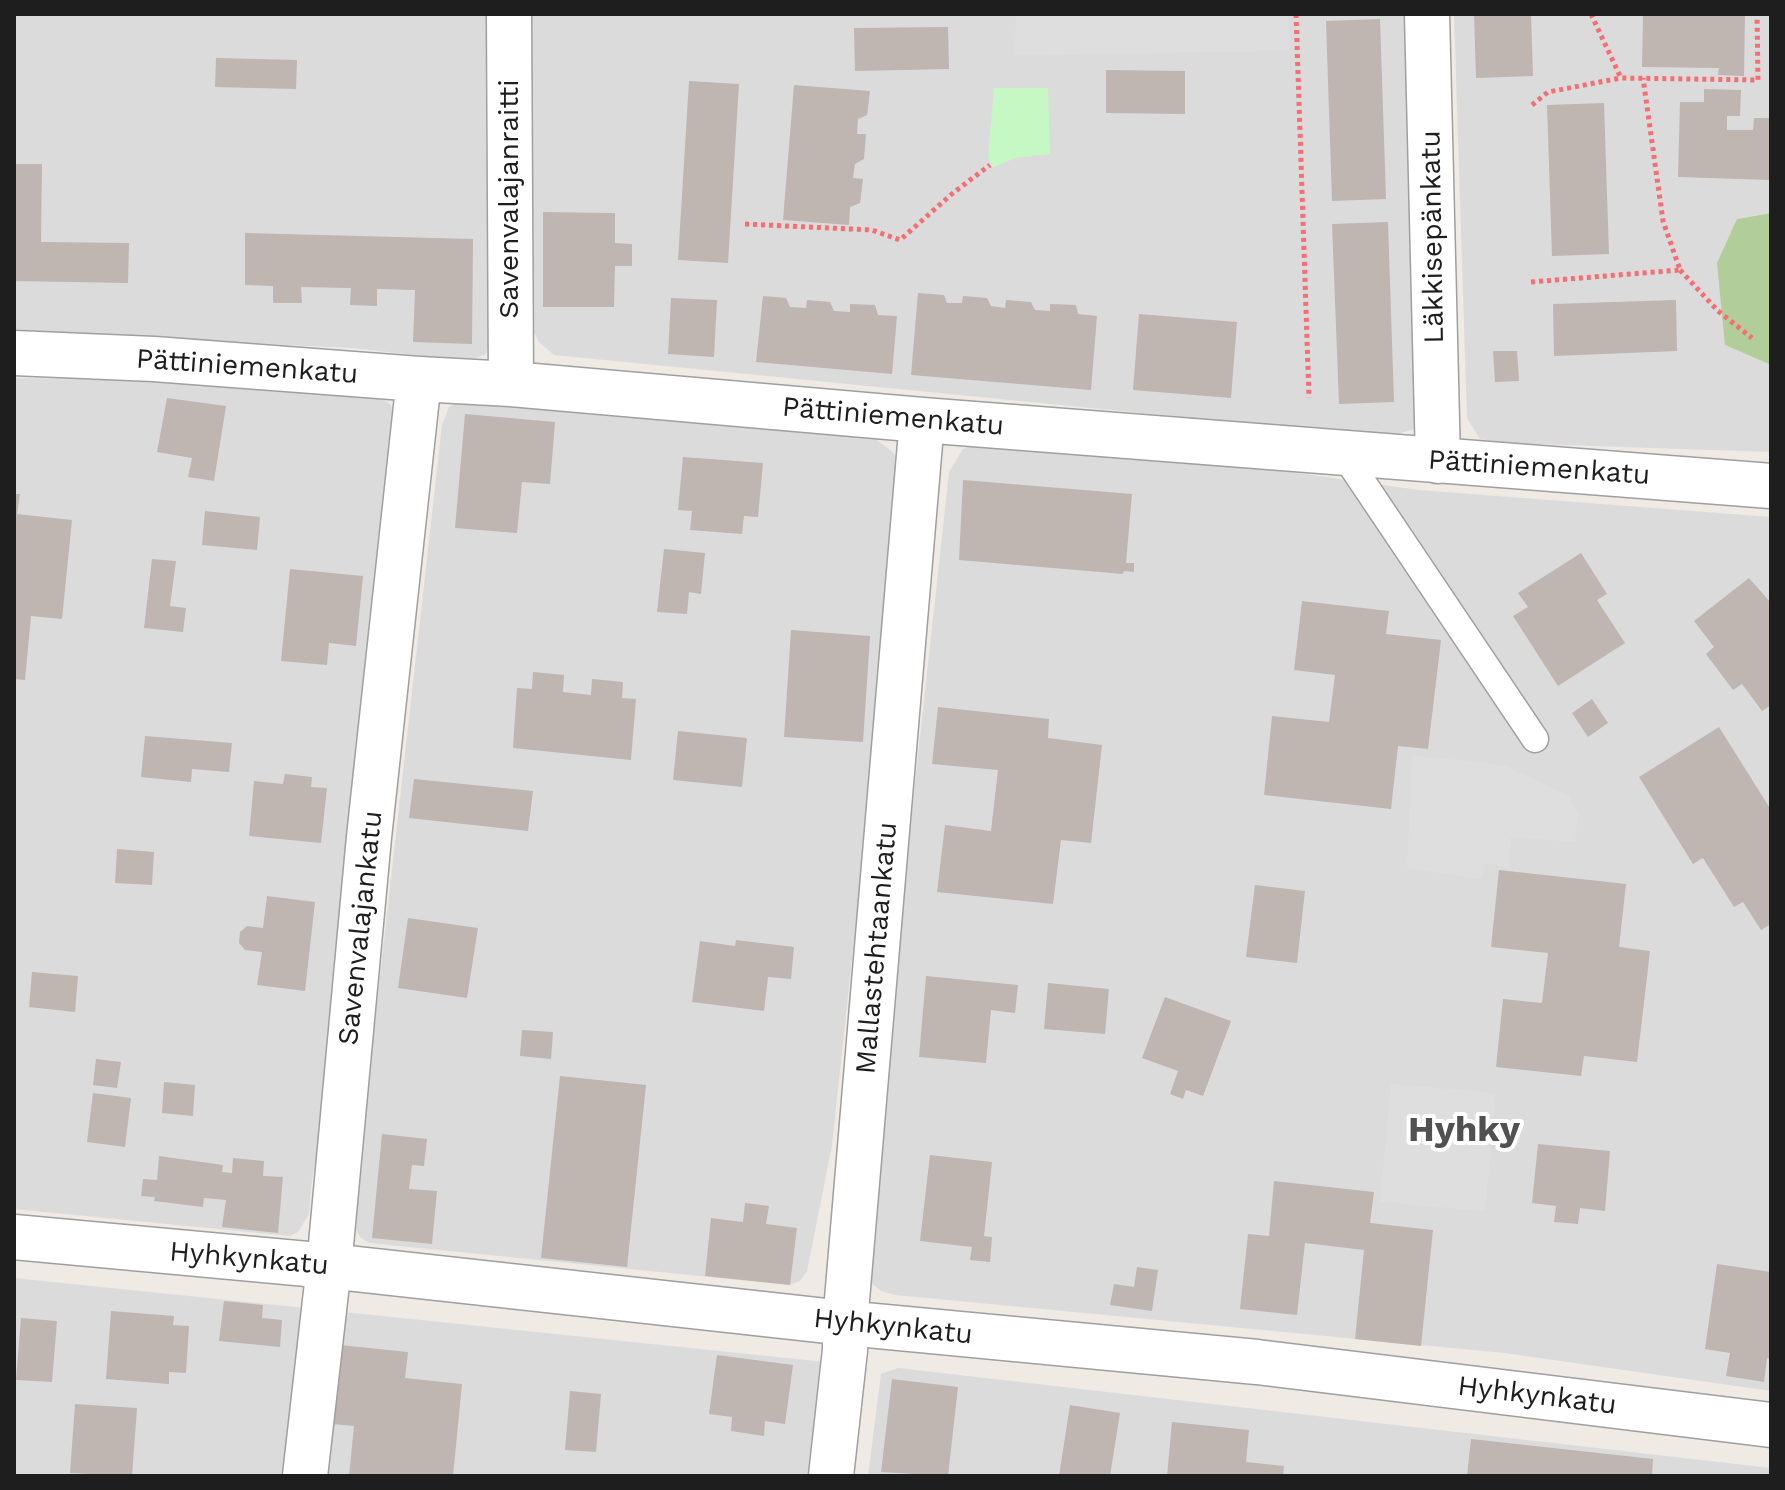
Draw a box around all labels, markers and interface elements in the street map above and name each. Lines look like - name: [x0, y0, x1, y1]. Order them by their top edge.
- street label: Savenvalajanraitti: [493, 79, 527, 319]
- street label: Läkkisepänkatu: [1414, 130, 1452, 344]
- street label: Pättiniemenkatu: [135, 342, 359, 392]
- street label: Pättiniemenkatu: [781, 391, 1005, 443]
- street label: Pättiniemenkatu: [1427, 443, 1651, 493]
- street label: Savenvalajankatu: [332, 809, 390, 1047]
- street label: Mallastehtaankatu: [849, 821, 905, 1075]
- district label: Hyhky: [1408, 1108, 1520, 1152]
- street label: Hyhkynkatu: [168, 1235, 330, 1283]
- street label: Hyhkynkatu: [812, 1302, 974, 1352]
- street label: Hyhkynkatu: [1456, 1370, 1618, 1422]

